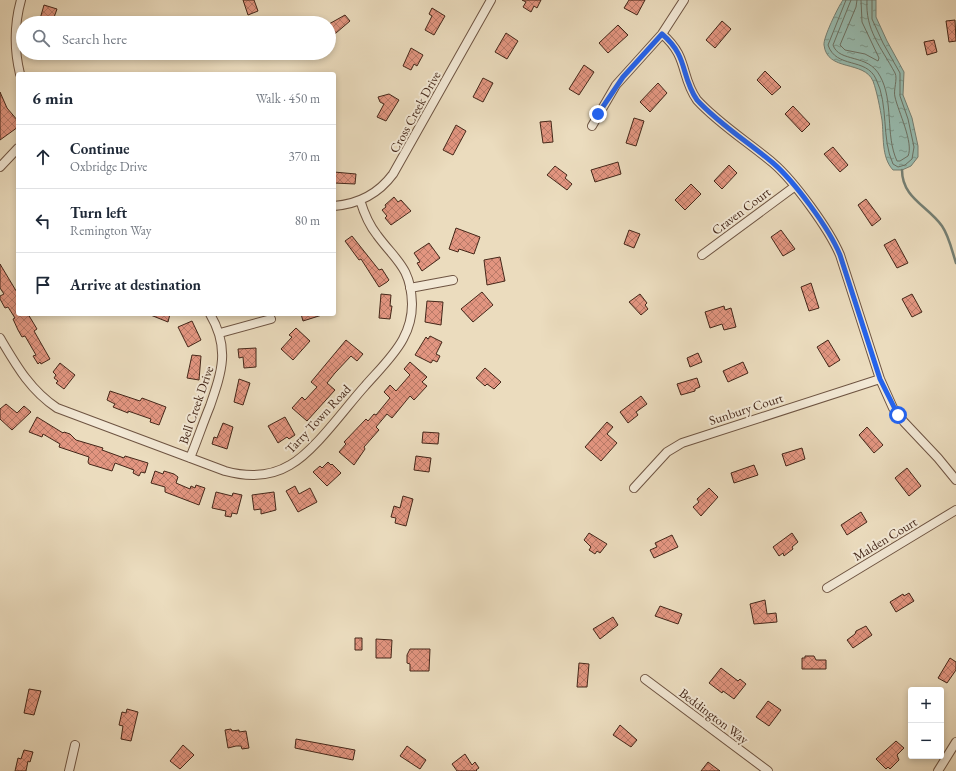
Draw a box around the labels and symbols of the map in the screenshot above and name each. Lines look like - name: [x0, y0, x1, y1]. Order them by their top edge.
- street label: Cross Creek Drive: [385, 68, 445, 156]
- route end: [589, 105, 607, 123]
- street label: Craven Court: [708, 183, 774, 239]
- street label: Bell Creek Drive: [175, 364, 217, 446]
- street label: Tarry Town Road: [282, 380, 355, 457]
- street label: Sunbury Court: [707, 389, 785, 429]
- route start: [889, 406, 907, 424]
- street label: Malden Court: [850, 513, 920, 565]
- street label: Beddington Way: [676, 684, 752, 748]

